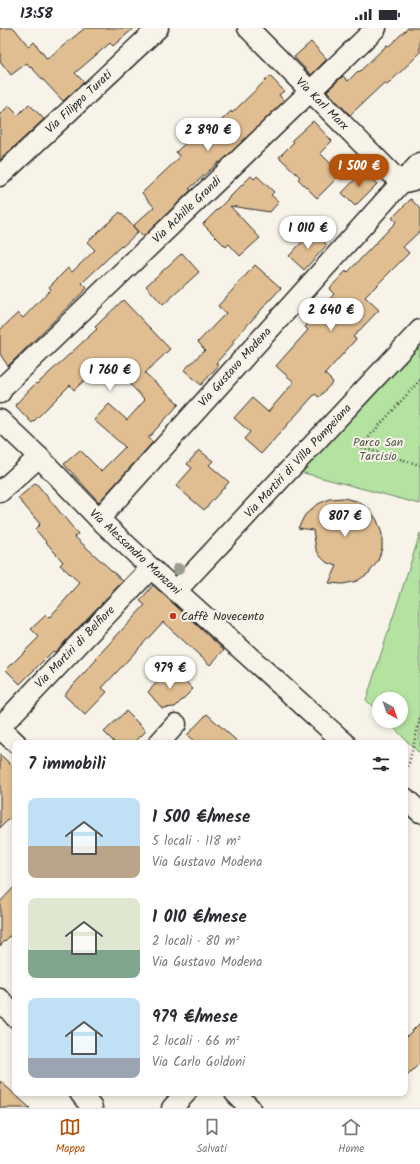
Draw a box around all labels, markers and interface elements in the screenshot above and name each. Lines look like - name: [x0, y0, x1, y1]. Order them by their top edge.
- text: 13:58: [20, 2, 53, 26]
- street label: Via Filippo Turati: [41, 65, 118, 138]
- street label: Via Karl Marx: [291, 73, 353, 135]
- pin: 2 890 €: [171, 118, 245, 152]
- text: 2 890 €: [185, 120, 231, 141]
- pin: 1 500 €: [322, 154, 396, 188]
- text: 1 500 €: [338, 156, 380, 177]
- street label: Via Achille Grandi: [148, 171, 227, 248]
- pin: 1 010 €: [271, 216, 345, 250]
- text: 1 010 €: [288, 218, 328, 239]
- pin: 2 640 €: [294, 298, 368, 332]
- text: 2 640 €: [308, 300, 354, 321]
- street label: Via Gustavo Modena: [194, 323, 276, 411]
- pin: 1 760 €: [73, 358, 147, 392]
- text: 1 760 €: [89, 360, 131, 381]
- street label: Via Martiri di Villa Pompeiana: [240, 399, 356, 522]
- park label: Parco San Tarcisio: [353, 433, 403, 466]
- street label: Via Alessandro Manzoni: [85, 504, 186, 600]
- pin: 807 €: [317, 504, 373, 538]
- text: 807 €: [328, 506, 362, 527]
- street label: Via Martiri di Belfiore: [30, 601, 120, 693]
- place label: Caffè Novecento: [181, 607, 264, 626]
- marker: Caffè Novecento: [168, 611, 178, 621]
- pin: 979 €: [142, 656, 198, 690]
- text: 979 €: [154, 658, 186, 679]
- north arrow: [372, 692, 408, 728]
- map controls: [372, 692, 408, 728]
- text: 7 immobili: [28, 751, 106, 778]
- icon: filters: [370, 753, 392, 775]
- text: 1 500 €/mese: [152, 804, 250, 831]
- icon: home: [60, 814, 108, 862]
- text: 5 locali · 118 m²: [152, 831, 241, 852]
- text: Via Gustavo Modena: [152, 852, 262, 873]
- text: 1 010 €/mese: [152, 904, 247, 931]
- icon: home: [60, 914, 108, 962]
- text: 2 locali · 80 m²: [152, 931, 239, 952]
- text: Via Gustavo Modena: [152, 952, 262, 973]
- text: 979 €/mese: [152, 1004, 238, 1031]
- icon: home: [60, 1014, 108, 1062]
- text: 2 locali · 66 m²: [152, 1031, 240, 1052]
- text: Via Carlo Goldoni: [152, 1052, 245, 1073]
- tab: Mappa: [56, 1116, 85, 1158]
- tab: Salvati: [197, 1116, 227, 1158]
- tab: Home: [338, 1116, 364, 1158]

